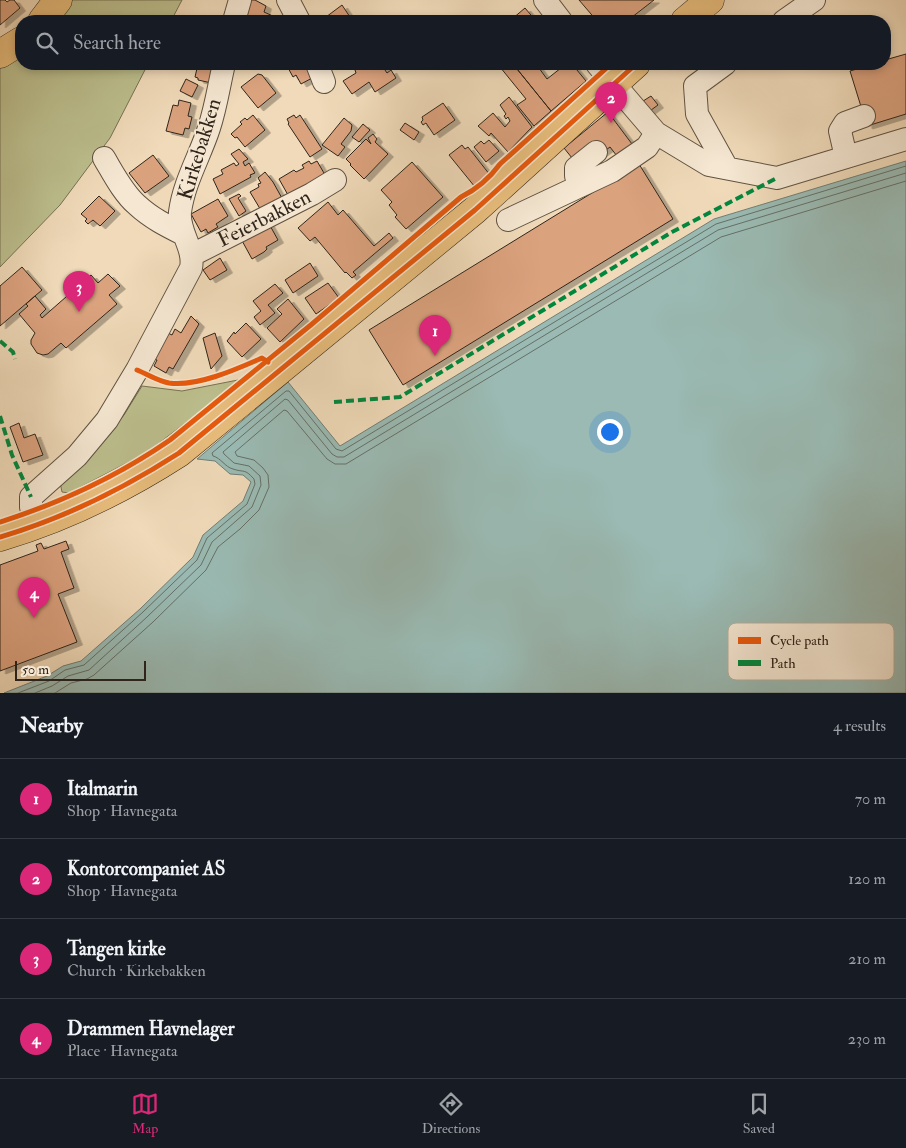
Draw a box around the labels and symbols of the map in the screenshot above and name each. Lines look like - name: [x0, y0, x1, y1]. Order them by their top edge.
- pin: 2: [595, 82, 627, 123]
- street label: Kirkebakken: [171, 95, 228, 203]
- street label: Feierbakken: [213, 183, 316, 254]
- pin: 3: [63, 271, 95, 312]
- pin: 1: [419, 315, 451, 356]
- your location: [597, 419, 623, 445]
- pin: 4: [18, 577, 50, 618]
- legend: [728, 623, 894, 680]
- text: Cycle path: [770, 632, 830, 650]
- text: Path: [770, 655, 796, 672]
- scale bar: [15, 658, 146, 681]

